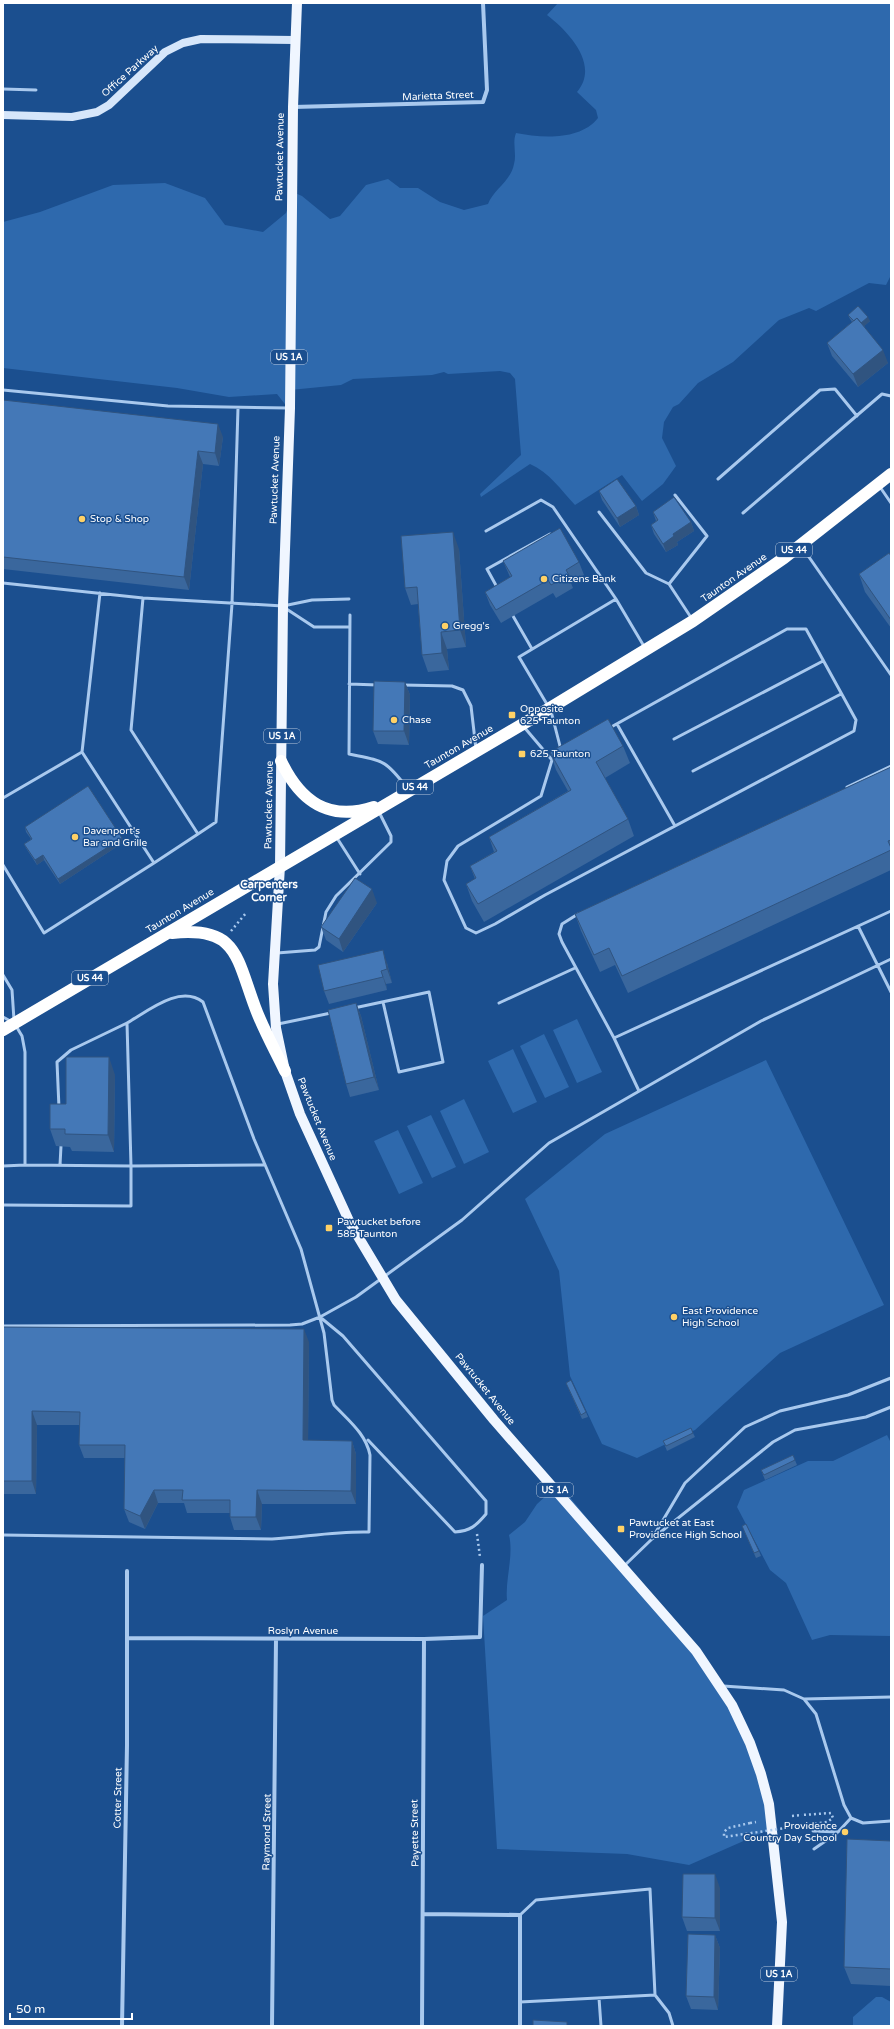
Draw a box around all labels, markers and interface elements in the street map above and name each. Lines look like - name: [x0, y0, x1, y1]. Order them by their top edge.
- street label: Office Parkway: [99, 42, 161, 100]
- street label: Marietta Street: [402, 89, 474, 103]
- street label: Pawtucket Avenue: [273, 112, 287, 201]
- road number: US 1A: [271, 350, 307, 364]
- street label: Pawtucket Avenue: [267, 435, 283, 524]
- place label: Stop & Shop: [90, 513, 149, 525]
- marker: Stop & Shop: [77, 514, 87, 524]
- road number: US 44: [776, 543, 812, 557]
- street label: Taunton Avenue: [699, 551, 769, 605]
- place label: Citizens Bank: [552, 573, 617, 585]
- marker: Citizens Bank: [539, 574, 549, 584]
- place label: Gregg's: [453, 620, 490, 632]
- marker: Gregg's: [440, 621, 450, 631]
- place label: Opposite 625 Taunton: [520, 703, 580, 727]
- marker: Opposite 625 Taunton: [507, 710, 517, 720]
- place label: Chase: [402, 714, 431, 726]
- marker: Chase: [389, 715, 399, 725]
- street label: Taunton Avenue: [423, 722, 496, 772]
- road number: US 1A: [264, 729, 300, 743]
- place label: 625 Taunton: [530, 748, 590, 760]
- marker: 625 Taunton: [517, 749, 527, 759]
- street label: Pawtucket Avenue: [262, 760, 276, 849]
- road number: US 44: [397, 780, 433, 794]
- place label: Davenport's Bar and Grille: [83, 825, 147, 849]
- marker: Davenport's Bar and Grille: [70, 832, 80, 842]
- district label: Carpenters Corner: [240, 878, 299, 904]
- street label: Taunton Avenue: [144, 886, 216, 936]
- road number: US 44: [72, 971, 108, 985]
- street label: Pawtucket Avenue: [295, 1076, 339, 1163]
- place label: Pawtucket before 585 Taunton: [337, 1216, 421, 1240]
- marker: Pawtucket before 585 Taunton: [324, 1223, 334, 1233]
- place label: East Providence High School: [682, 1305, 759, 1329]
- marker: East Providence High School: [669, 1312, 679, 1322]
- street label: Pawtucket Avenue: [452, 1351, 518, 1427]
- road number: US 1A: [537, 1483, 573, 1497]
- place label: Pawtucket at East Providence High School: [629, 1517, 742, 1541]
- marker: Pawtucket at East Providence High School: [616, 1524, 626, 1534]
- street label: Roslyn Avenue: [268, 1625, 339, 1637]
- street label: Cotter Street: [111, 1767, 125, 1829]
- street label: Raymond Street: [260, 1793, 274, 1871]
- street label: Payette Street: [408, 1799, 422, 1867]
- place label: Providence Country Day School: [743, 1820, 837, 1844]
- marker: Providence Country Day School: [840, 1827, 850, 1837]
- road number: US 1A: [761, 1967, 797, 1981]
- scale bar: [10, 1995, 132, 2021]
- text: 50 m: [16, 2002, 45, 2016]

